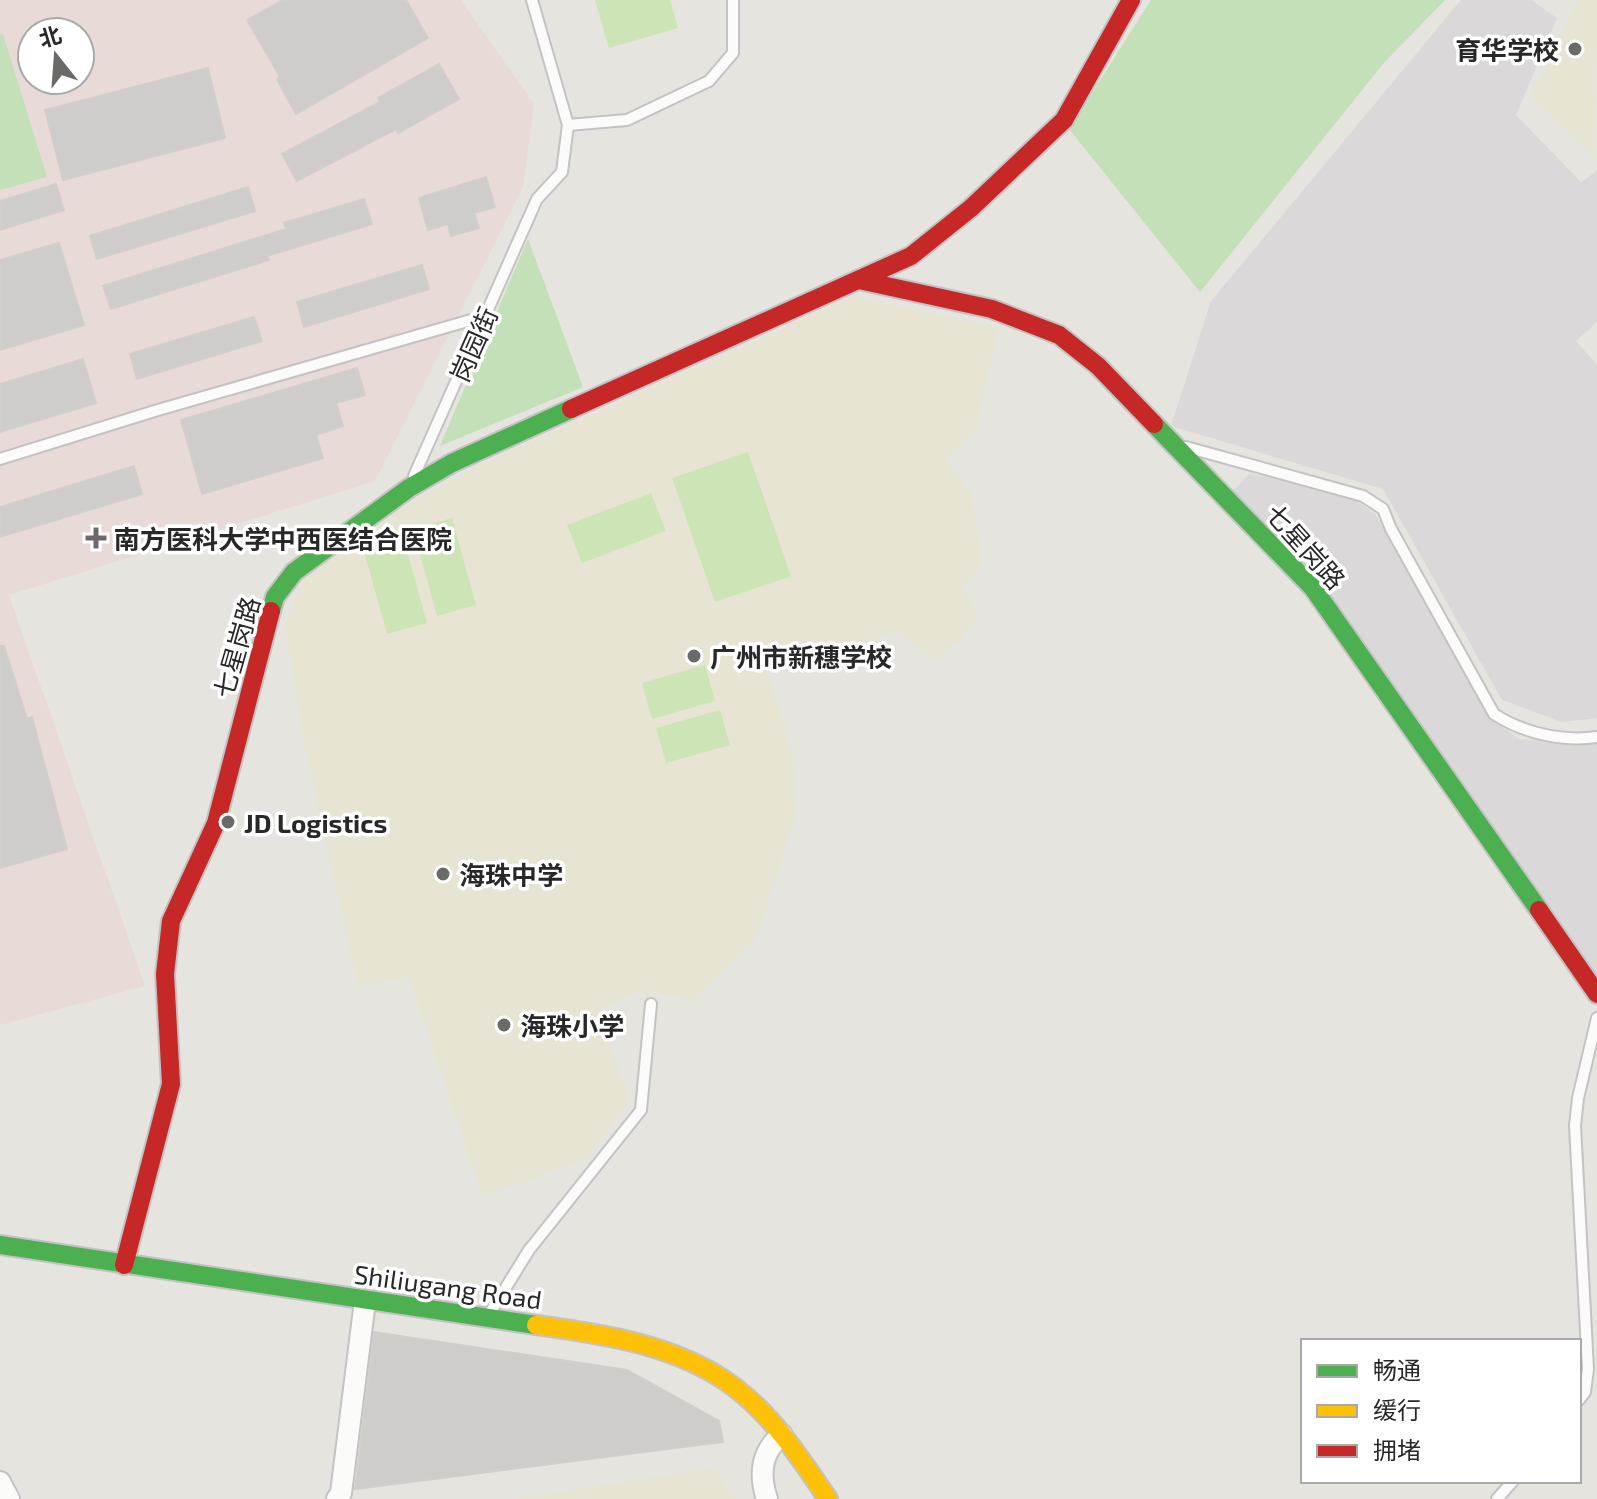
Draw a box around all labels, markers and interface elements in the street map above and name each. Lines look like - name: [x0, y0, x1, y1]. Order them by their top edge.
- north arrow: [16, 16, 96, 96]
- text: 北: [36, 20, 64, 52]
- place label: 育华学校: [1455, 34, 1559, 65]
- marker: 育华学校: [1566, 40, 1584, 58]
- street label: 岗园街: [443, 302, 503, 386]
- street label: 七星岗路: [1260, 497, 1352, 595]
- place label: 南方医科大学中西医结合医院: [114, 523, 452, 554]
- marker: 南方医科大学中西医结合医院: [85, 527, 107, 549]
- street label: 七星岗路: [207, 593, 265, 701]
- place label: 广州市新穗学校: [710, 641, 892, 672]
- marker: 广州市新穗学校: [685, 647, 703, 665]
- place label: JD Logistics: [244, 807, 387, 838]
- marker: JD Logistics: [219, 813, 237, 831]
- place label: 海珠中学: [459, 859, 563, 890]
- marker: 海珠中学: [434, 865, 452, 883]
- place label: 海珠小学: [520, 1010, 624, 1041]
- marker: 海珠小学: [495, 1016, 513, 1034]
- street label: Shiliugang Road: [352, 1257, 544, 1315]
- legend: [1301, 1339, 1581, 1483]
- text: 畅通: [1373, 1355, 1421, 1384]
- text: 缓行: [1373, 1395, 1421, 1424]
- text: 拥堵: [1373, 1435, 1421, 1464]

